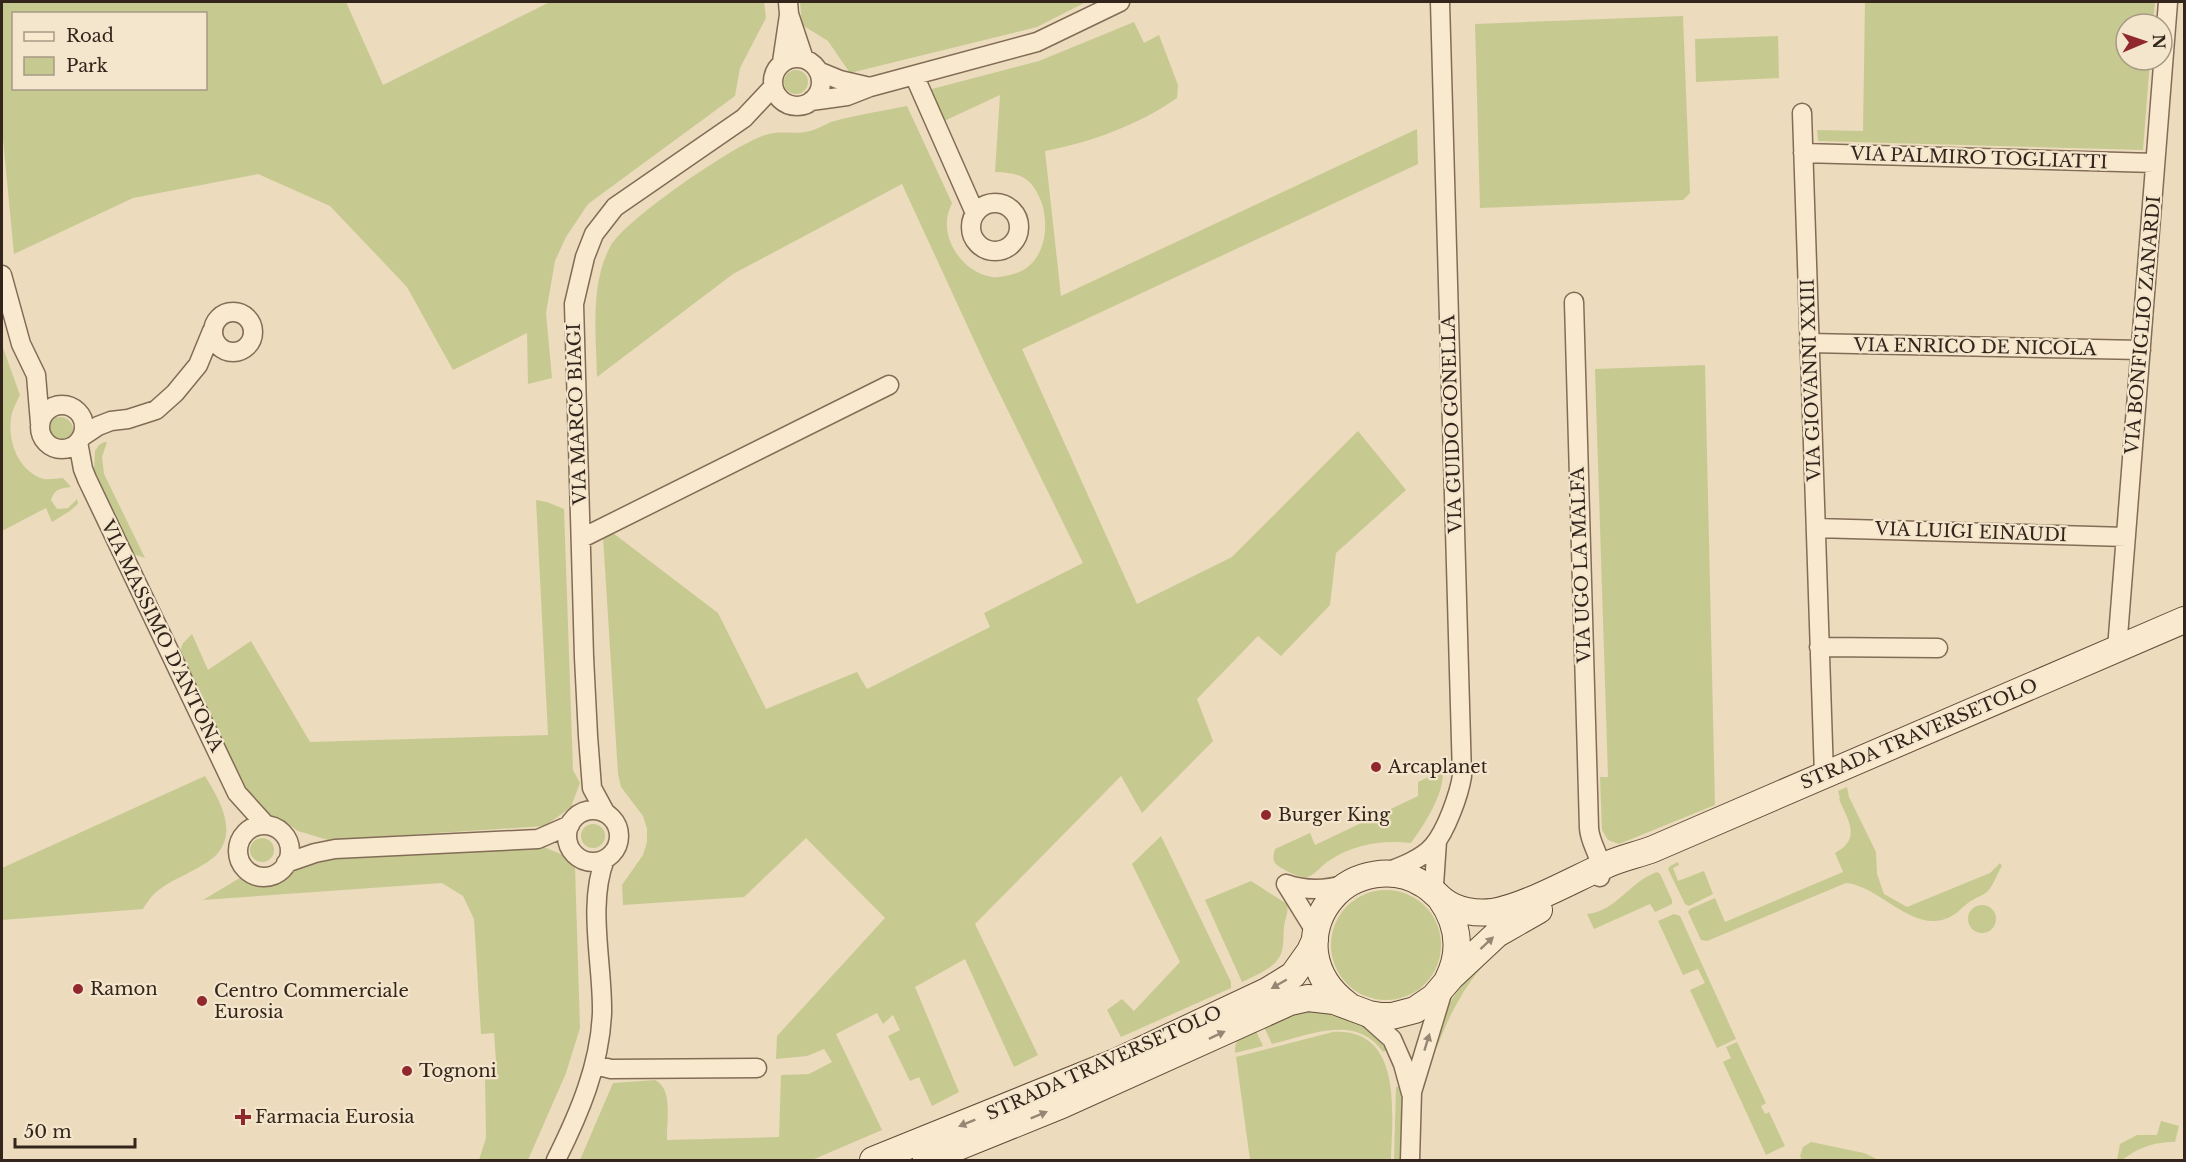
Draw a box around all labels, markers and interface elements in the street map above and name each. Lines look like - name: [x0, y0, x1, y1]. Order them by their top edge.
- legend: [12, 12, 207, 90]
- north arrow: [2114, 12, 2174, 72]
- text: Road: [66, 25, 114, 47]
- text: N: [2149, 34, 2169, 49]
- text: Park: [66, 55, 108, 77]
- street label: VIA PALMIRO TOGLIATTI: [1849, 142, 2108, 173]
- street label: VIA BONFIGLIO ZANARDI: [2121, 195, 2165, 456]
- street label: VIA GIOVANNI XXIII: [1796, 278, 1826, 483]
- street label: VIA GUIDO GONELLA: [1437, 313, 1467, 535]
- street label: VIA MARCO BIAGI: [563, 323, 591, 506]
- street label: VIA ENRICO DE NICOLA: [1852, 334, 2098, 360]
- street label: VIA UGO LA MALFA: [1567, 466, 1595, 664]
- street label: VIA MASSIMO D'ANTONA: [96, 516, 228, 756]
- street label: VIA LUIGI EINAUDI: [1874, 518, 2067, 546]
- street label: STRADA TRAVERSETOLO: [1797, 674, 2041, 794]
- place label: Arcaplanet: [1387, 756, 1488, 778]
- marker: Arcaplanet: [1369, 760, 1383, 774]
- place label: Burger King: [1278, 804, 1390, 826]
- marker: Burger King: [1259, 808, 1273, 822]
- one-way arrow: [1479, 937, 1494, 950]
- place label: Ramon: [90, 978, 158, 1000]
- one-way arrow: [1270, 979, 1287, 989]
- place label: Centro Commerciale Eurosia: [214, 980, 409, 1023]
- marker: Ramon: [71, 982, 85, 996]
- marker: Centro Commerciale Eurosia: [195, 994, 209, 1008]
- street label: STRADA TRAVERSETOLO: [983, 1001, 1225, 1125]
- one-way arrow: [1208, 1030, 1225, 1039]
- one-way arrow: [1423, 1033, 1432, 1051]
- place label: Tognoni: [419, 1060, 497, 1082]
- marker: Tognoni: [400, 1064, 414, 1078]
- place label: Farmacia Eurosia: [255, 1106, 415, 1128]
- marker: Farmacia Eurosia: [236, 1110, 250, 1124]
- one-way arrow: [1030, 1110, 1048, 1119]
- scale bar: [15, 1111, 135, 1149]
- one-way arrow: [958, 1119, 976, 1128]
- text: 50 m: [24, 1121, 72, 1143]

